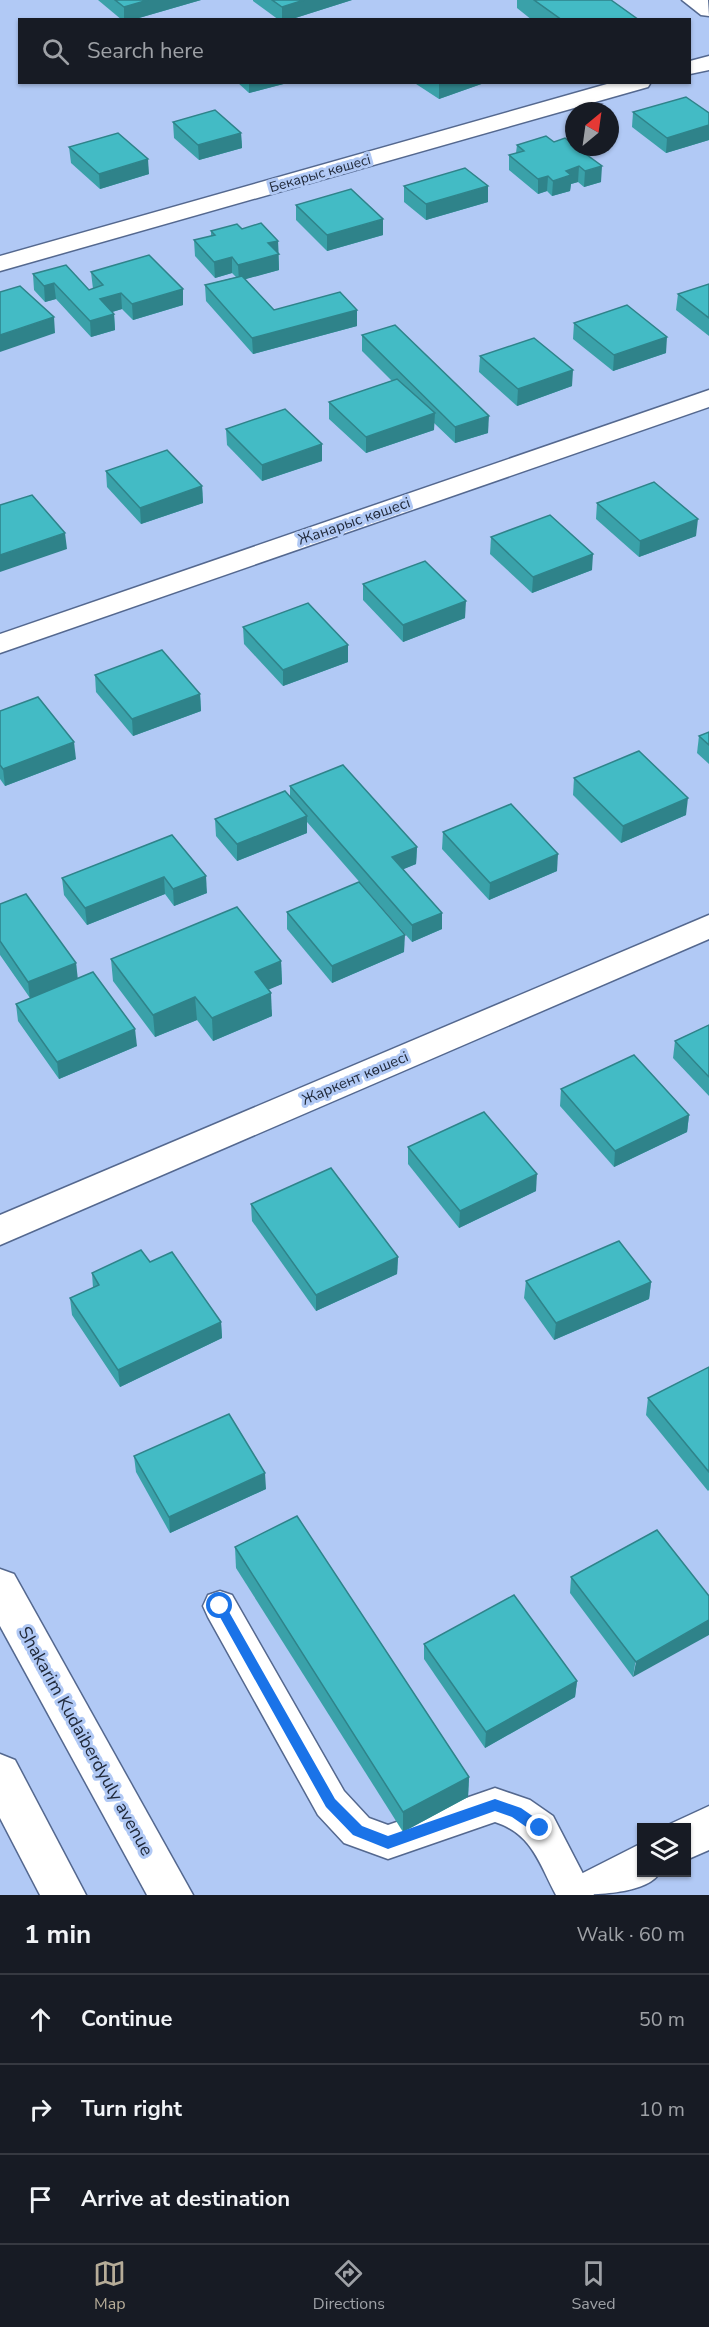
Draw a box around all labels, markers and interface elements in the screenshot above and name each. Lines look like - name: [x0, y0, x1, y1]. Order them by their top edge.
- search box: [18, 18, 691, 84]
- icon: search: [39, 35, 72, 68]
- text: Search here: [87, 36, 204, 66]
- north arrow: [565, 102, 619, 156]
- street label: Бекарыс көшесі: [267, 150, 373, 197]
- street label: Жанарыс көшесі: [295, 492, 413, 550]
- street label: Жаркент көшесі: [299, 1047, 411, 1109]
- route start: [206, 1592, 232, 1618]
- street label: Shakarim Kudaiberdyuly avenue: [13, 1622, 159, 1860]
- route end: [526, 1814, 552, 1840]
- map controls: [637, 1823, 691, 1877]
- button: layers: [637, 1823, 691, 1877]
- text: 1 min: [24, 1917, 91, 1952]
- text: Walk · 60 m: [577, 1921, 685, 1948]
- icon: ahead: [24, 2003, 57, 2036]
- text: Continue: [81, 2004, 172, 2034]
- text: 50 m: [639, 2006, 685, 2033]
- icon: right: [24, 2093, 57, 2126]
- text: Turn right: [81, 2094, 182, 2124]
- text: 10 m: [639, 2096, 685, 2123]
- icon: arrive: [24, 2183, 57, 2216]
- text: Arrive at destination: [81, 2184, 290, 2214]
- tab: Map: [93, 2257, 126, 2315]
- tab: Directions: [313, 2257, 385, 2315]
- tab: Saved: [572, 2257, 616, 2315]

